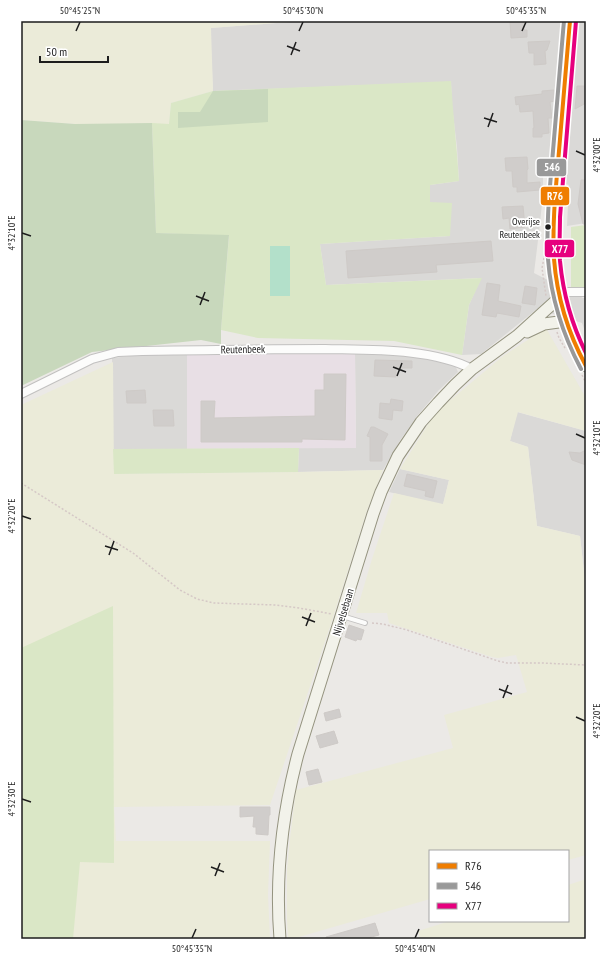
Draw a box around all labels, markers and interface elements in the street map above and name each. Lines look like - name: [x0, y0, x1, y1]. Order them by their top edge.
- text: 50°45'25"N: [60, 4, 100, 17]
- text: 50°45'30"N: [283, 4, 323, 17]
- text: 50°45'35"N: [506, 4, 546, 17]
- scale bar: [40, 38, 108, 64]
- text: 50 m: [46, 44, 67, 59]
- text: 4°32'00"E: [590, 138, 603, 172]
- line badge: 546: [536, 158, 567, 177]
- text: 546: [544, 160, 560, 174]
- line badge: R76: [540, 186, 570, 206]
- text: R76: [547, 189, 563, 203]
- place label: Overijse Reutenbeek: [500, 215, 540, 241]
- text: 4°32'10"E: [5, 216, 18, 250]
- marker: Overijse Reutenbeek: [543, 222, 553, 232]
- line badge: X77: [544, 239, 575, 258]
- text: X77: [552, 242, 568, 256]
- street label: Reutenbeek: [221, 342, 266, 356]
- text: 4°32'10"E: [590, 421, 603, 455]
- text: 4°32'20"E: [5, 499, 18, 533]
- street label: Nijvelsebaan: [329, 587, 357, 637]
- text: 4°32'20"E: [590, 704, 603, 738]
- text: 4°32'30"E: [5, 782, 18, 816]
- legend: [429, 850, 569, 922]
- text: R76: [465, 858, 482, 873]
- text: 546: [465, 878, 481, 893]
- text: X77: [465, 898, 482, 913]
- text: 50°45'35"N: [172, 942, 212, 955]
- text: 50°45'40"N: [395, 942, 435, 955]

